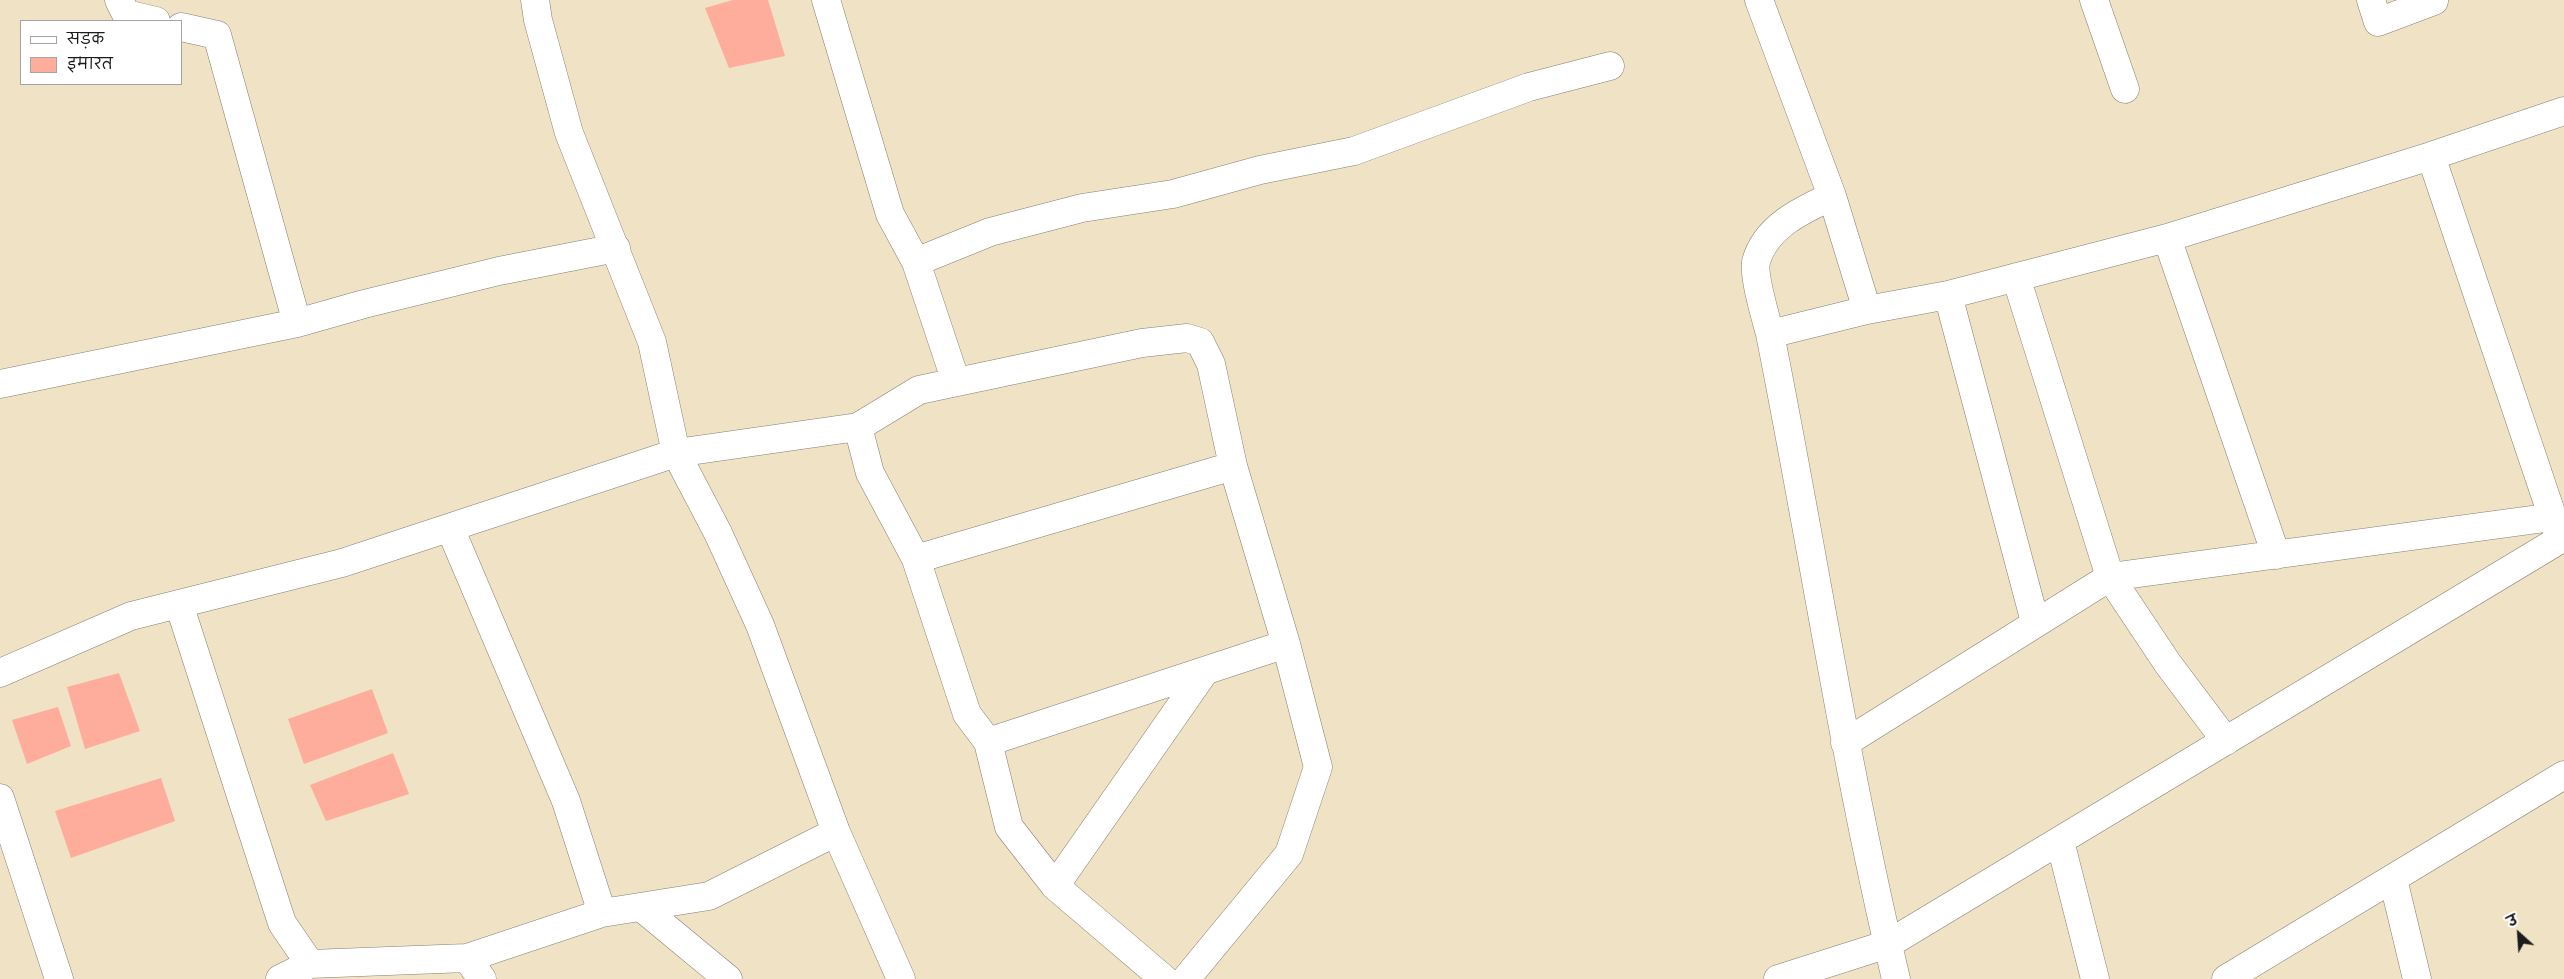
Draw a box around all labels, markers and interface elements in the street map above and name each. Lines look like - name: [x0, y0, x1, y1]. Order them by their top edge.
- legend: [20, 20, 182, 85]
- text: सड़क: [67, 28, 104, 49]
- text: इमारत: [67, 53, 113, 74]
- north arrow: [2494, 909, 2544, 959]
- text: उ: [2504, 909, 2521, 931]

